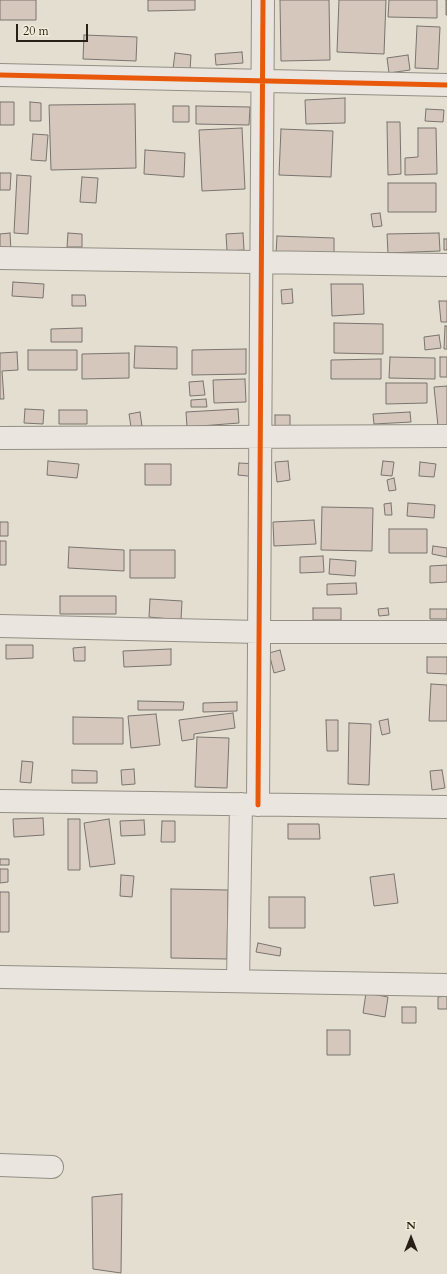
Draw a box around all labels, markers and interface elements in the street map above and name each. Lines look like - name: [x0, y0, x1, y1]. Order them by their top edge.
- scale bar: [18, 16, 90, 42]
- text: 20 m: [23, 23, 49, 39]
- north arrow: [391, 1218, 431, 1258]
- text: N: [406, 1218, 416, 1233]

